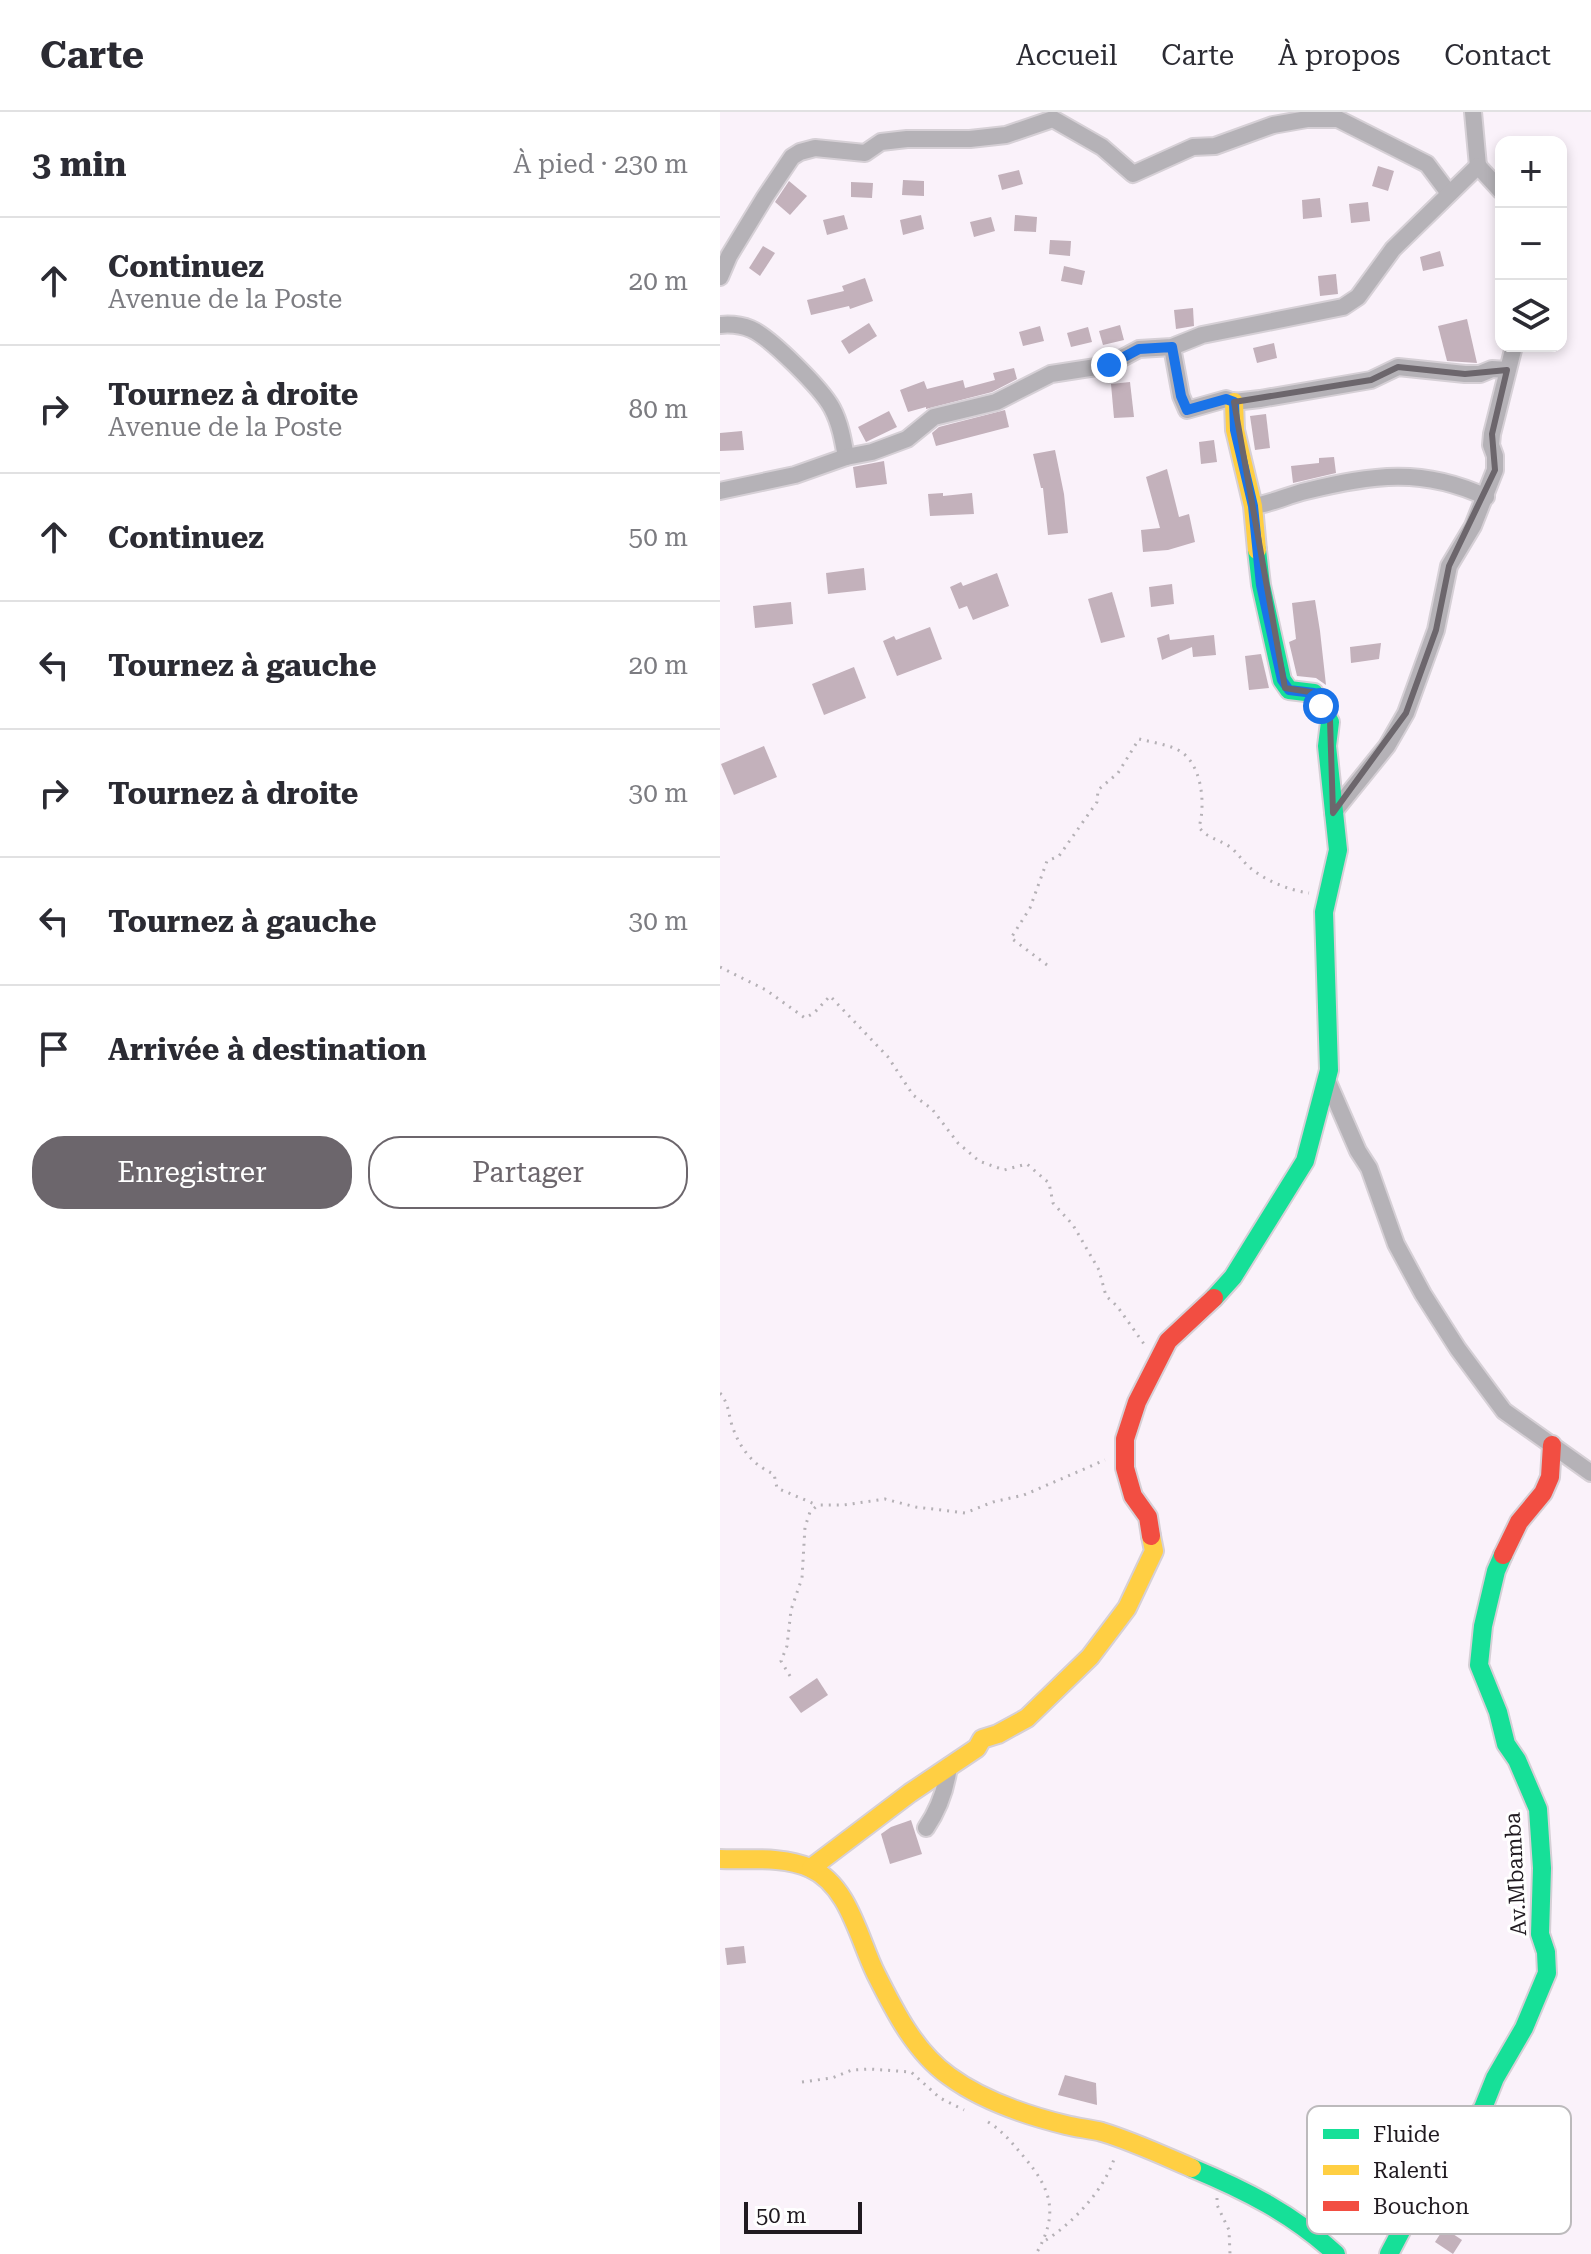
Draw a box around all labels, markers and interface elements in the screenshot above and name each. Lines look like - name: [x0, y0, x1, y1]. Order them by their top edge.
- text: Carte: [40, 33, 144, 77]
- text: Accueil: [1016, 39, 1117, 72]
- text: Carte: [1161, 39, 1234, 72]
- text: À propos: [1278, 39, 1400, 72]
- text: Contact: [1444, 39, 1551, 72]
- map controls: [1495, 136, 1567, 352]
- button: +: [1495, 136, 1567, 208]
- text: 3 min: [32, 144, 127, 184]
- text: À pied · 230 m: [513, 149, 688, 179]
- button: −: [1495, 208, 1567, 280]
- text: Continuez: [108, 249, 264, 284]
- icon: ahead: [32, 259, 76, 303]
- text: 20 m: [629, 266, 688, 296]
- button: layers: [1495, 280, 1567, 352]
- text: Avenue de la Poste: [108, 284, 342, 314]
- route end: [1091, 347, 1127, 383]
- text: Tournez à droite: [108, 377, 358, 412]
- icon: right: [32, 387, 76, 431]
- text: 80 m: [629, 394, 688, 424]
- text: Avenue de la Poste: [108, 412, 342, 442]
- icon: ahead: [32, 515, 76, 559]
- text: Continuez: [108, 520, 264, 555]
- text: 50 m: [629, 522, 688, 552]
- icon: left: [32, 643, 76, 687]
- text: Tournez à gauche: [108, 648, 377, 683]
- text: 20 m: [629, 650, 688, 680]
- route start: [1303, 688, 1339, 724]
- icon: right: [32, 771, 76, 815]
- text: Tournez à droite: [108, 776, 358, 811]
- text: 30 m: [629, 778, 688, 808]
- icon: left: [32, 899, 76, 943]
- text: Tournez à gauche: [108, 904, 377, 939]
- text: 30 m: [629, 906, 688, 936]
- icon: arrive: [32, 1027, 76, 1071]
- text: Arrivée à destination: [108, 1032, 427, 1067]
- button: Enregistrer: [32, 1136, 352, 1209]
- button: Partager: [368, 1136, 688, 1209]
- street label: Av.Mbamba: [1500, 1811, 1531, 1936]
- legend: [1307, 2106, 1571, 2234]
- text: Fluide: [1373, 2122, 1440, 2147]
- text: Ralenti: [1373, 2158, 1448, 2183]
- text: Bouchon: [1373, 2194, 1469, 2219]
- scale bar: [744, 2198, 862, 2234]
- text: 50 m: [756, 2203, 806, 2228]

